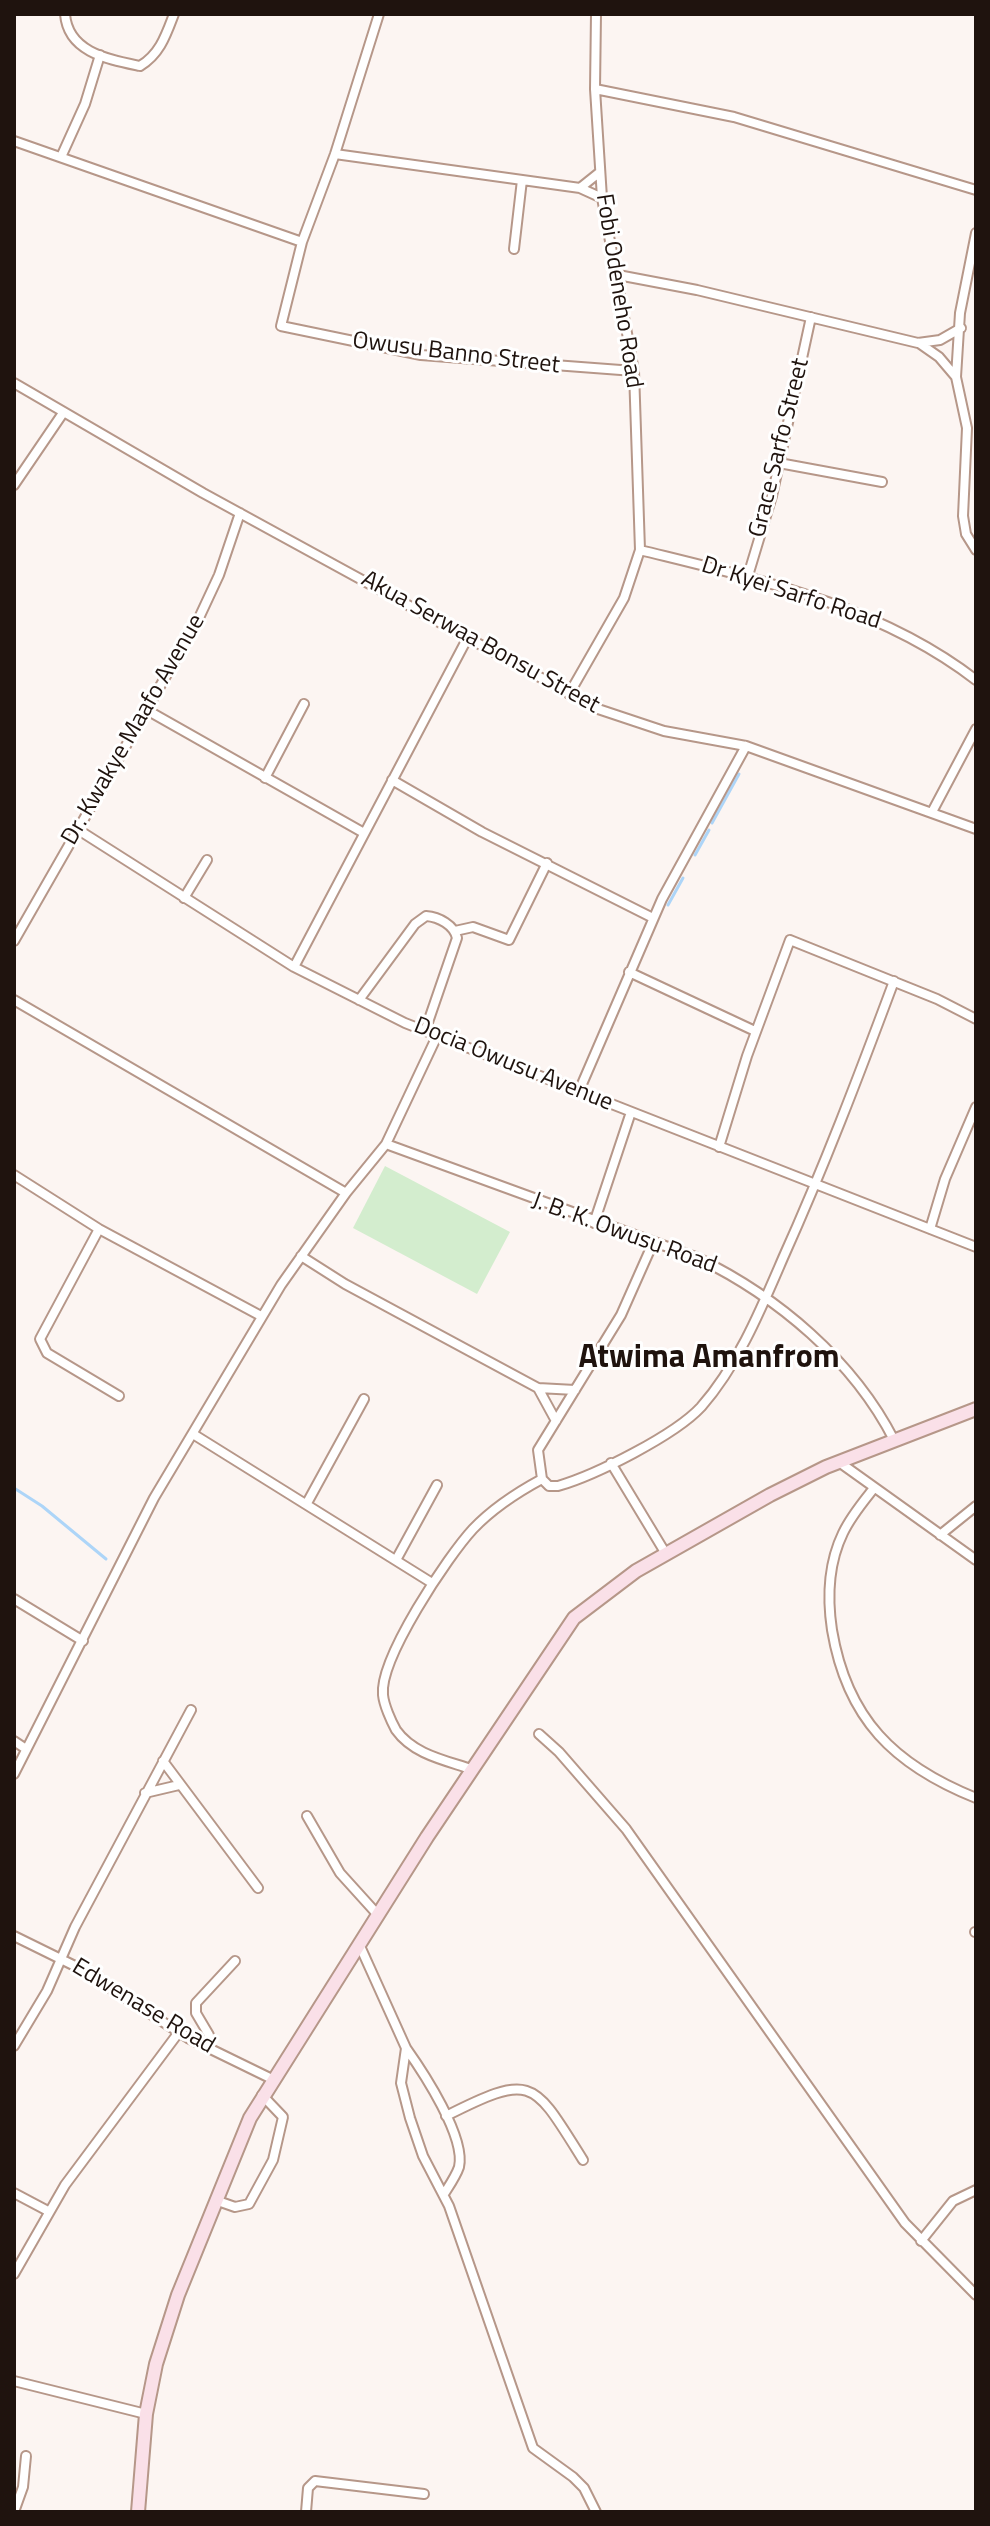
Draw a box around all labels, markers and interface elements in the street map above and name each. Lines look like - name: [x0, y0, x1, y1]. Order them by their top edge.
- street label: Fobi Odeneho Road: [588, 192, 648, 390]
- street label: Owusu Banno Street: [351, 327, 561, 381]
- street label: Grace Sarfo Street: [744, 355, 816, 541]
- street label: Dr Kyei Sarfo Road: [698, 551, 884, 637]
- street label: Akua Serwaa Bonsu Street: [356, 565, 604, 721]
- street label: Dr. Kwakye Maafo Avenue: [56, 610, 212, 850]
- street label: Docia Owusu Avenue: [409, 1012, 617, 1118]
- street label: J. B. K. Owusu Road: [528, 1187, 720, 1281]
- district label: Atwima Amanfrom: [578, 1340, 840, 1378]
- street label: Edwenase Road: [66, 1953, 220, 2061]

